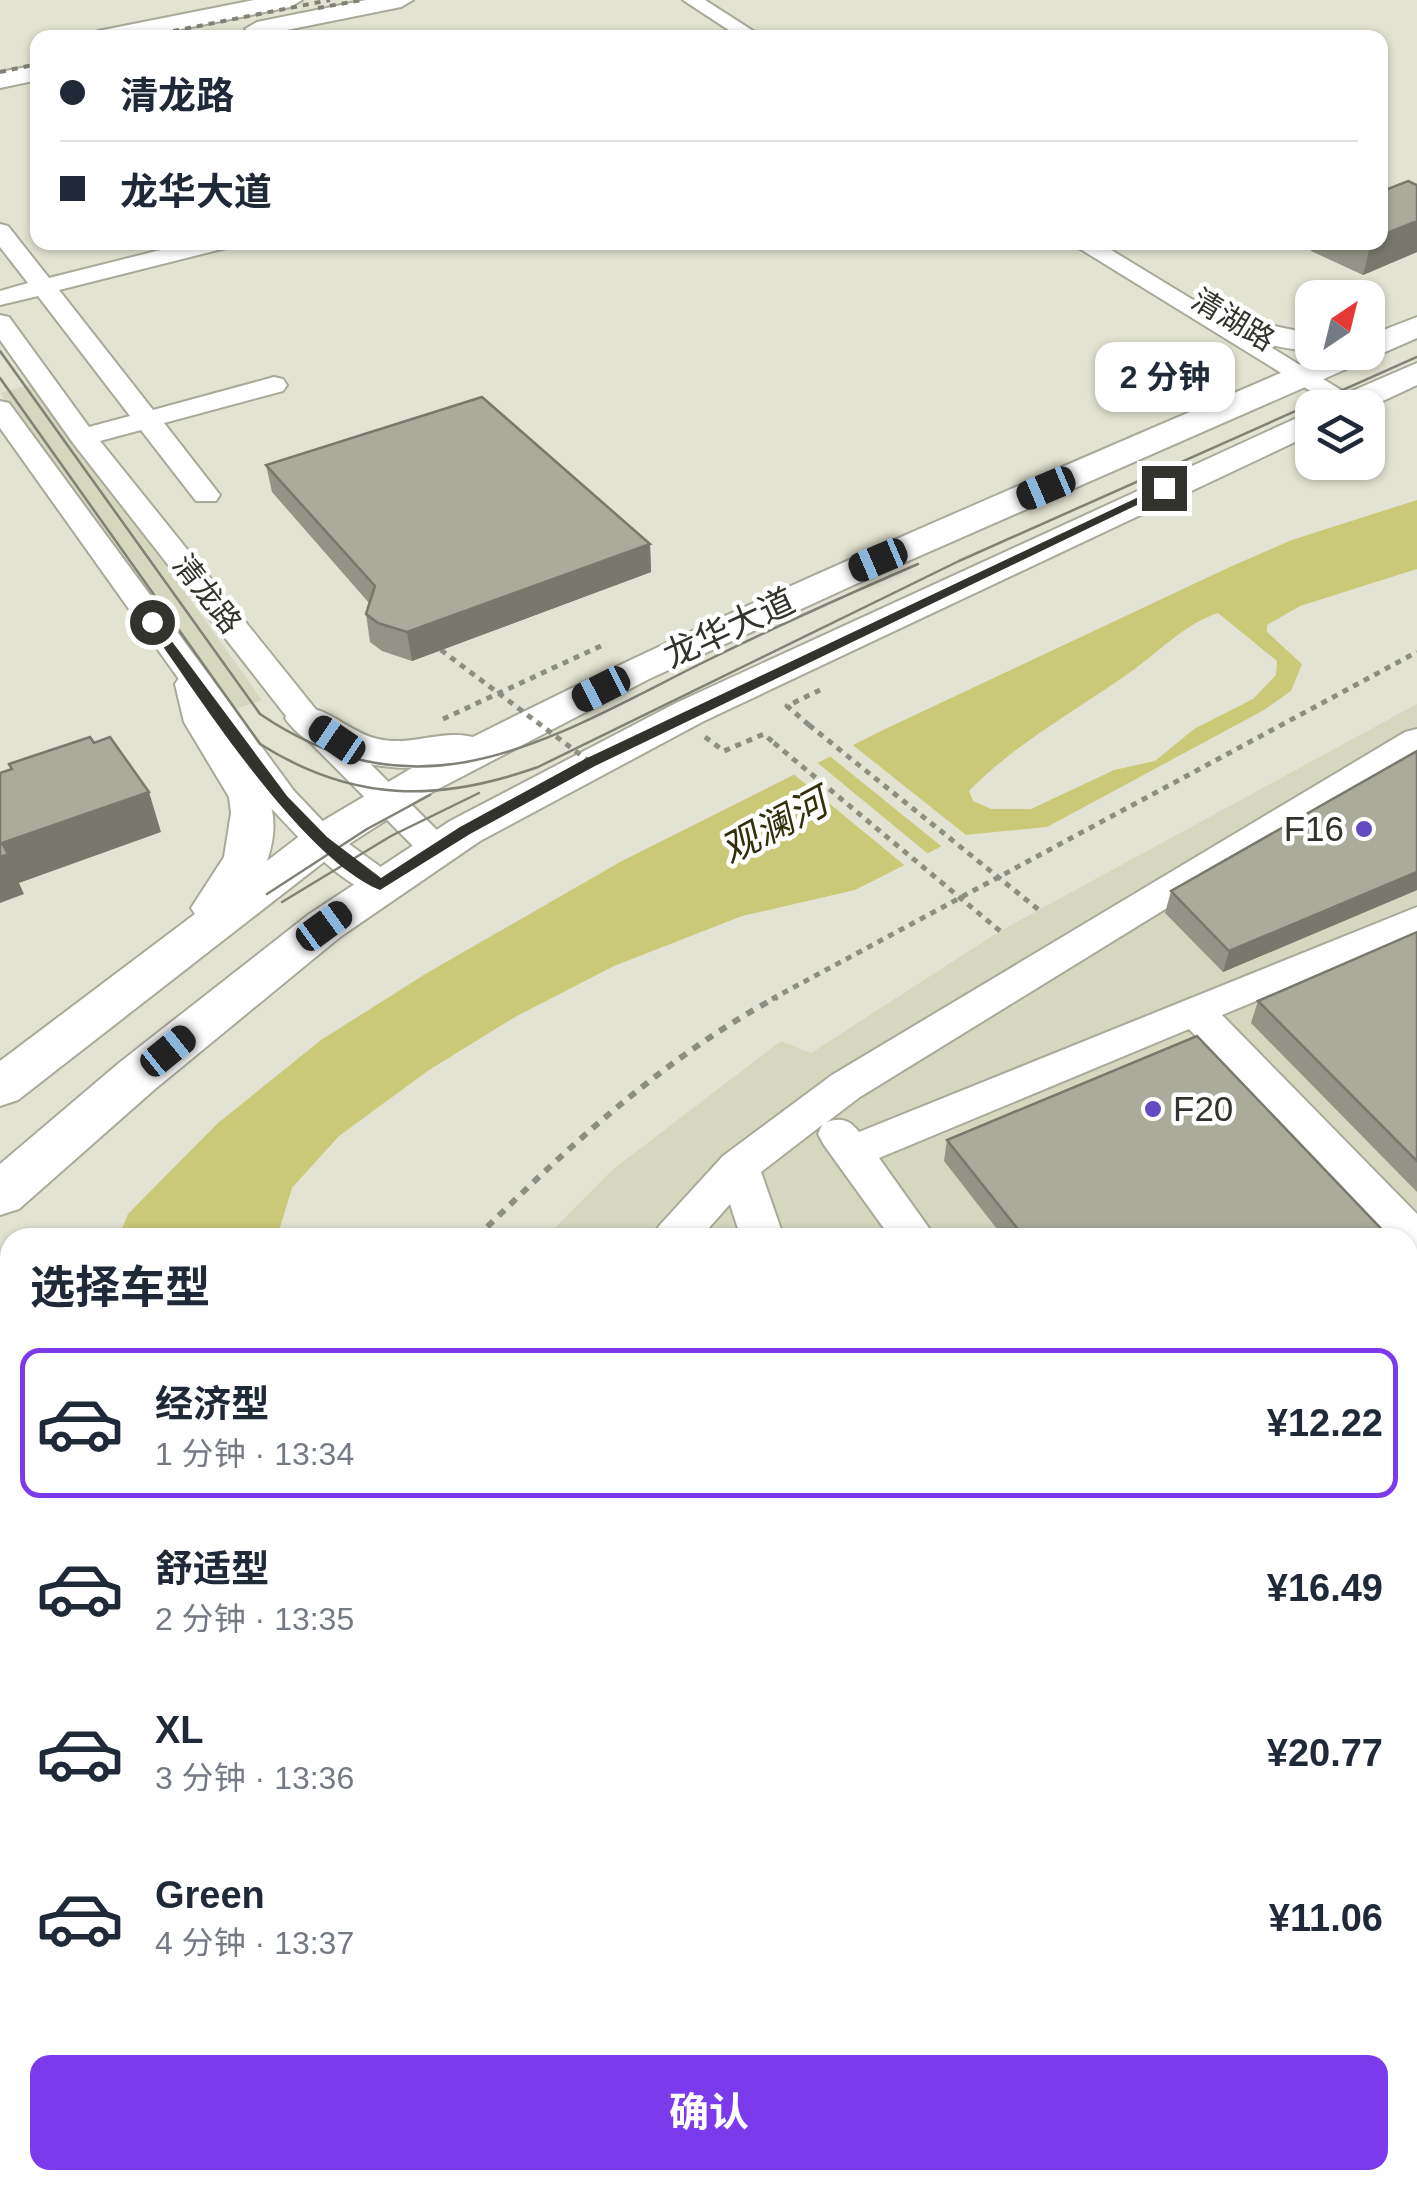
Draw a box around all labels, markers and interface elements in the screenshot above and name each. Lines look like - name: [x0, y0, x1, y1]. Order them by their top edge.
- text: 清龙路: [120, 75, 234, 117]
- text: 龙华大道: [120, 171, 272, 213]
- north arrow: [1295, 280, 1385, 370]
- map controls: [1295, 280, 1385, 480]
- street label: 清湖路: [1186, 282, 1280, 357]
- callout: 2 分钟: [1094, 343, 1234, 413]
- text: 2 分钟: [1120, 359, 1210, 395]
- button: layers: [1295, 390, 1385, 480]
- car: [1013, 462, 1079, 514]
- route end: [1142, 466, 1187, 511]
- car: [845, 534, 911, 586]
- street label: 清龙路: [167, 548, 248, 639]
- street label: 龙华大道: [657, 580, 800, 675]
- route start: [130, 600, 175, 645]
- car: [567, 662, 635, 716]
- car: [304, 711, 370, 769]
- water label: 观澜河: [714, 777, 840, 871]
- place label: F16: [1284, 809, 1344, 848]
- marker: F16: [1353, 818, 1375, 840]
- car: [291, 896, 357, 956]
- car: [135, 1020, 201, 1082]
- place label: F20: [1173, 1089, 1233, 1128]
- marker: F20: [1142, 1098, 1164, 1120]
- text: 选择车型: [30, 1262, 210, 1313]
- icon: car: [35, 1378, 125, 1468]
- text: 经济型: [155, 1383, 269, 1425]
- text: ¥12.22: [1267, 1402, 1383, 1444]
- text: 1 分钟 · 13:34: [155, 1436, 354, 1472]
- icon: car: [35, 1543, 125, 1633]
- text: 舒适型: [155, 1548, 269, 1590]
- text: ¥16.49: [1267, 1567, 1383, 1609]
- text: 2 分钟 · 13:35: [155, 1601, 354, 1637]
- icon: car: [35, 1708, 125, 1798]
- text: XL: [155, 1709, 204, 1751]
- text: ¥20.77: [1267, 1732, 1383, 1774]
- text: 3 分钟 · 13:36: [155, 1760, 354, 1796]
- icon: car: [35, 1873, 125, 1963]
- text: Green: [155, 1874, 265, 1916]
- text: ¥11.06: [1269, 1897, 1383, 1939]
- text: 4 分钟 · 13:37: [155, 1925, 354, 1961]
- button: 确认: [30, 2055, 1388, 2170]

